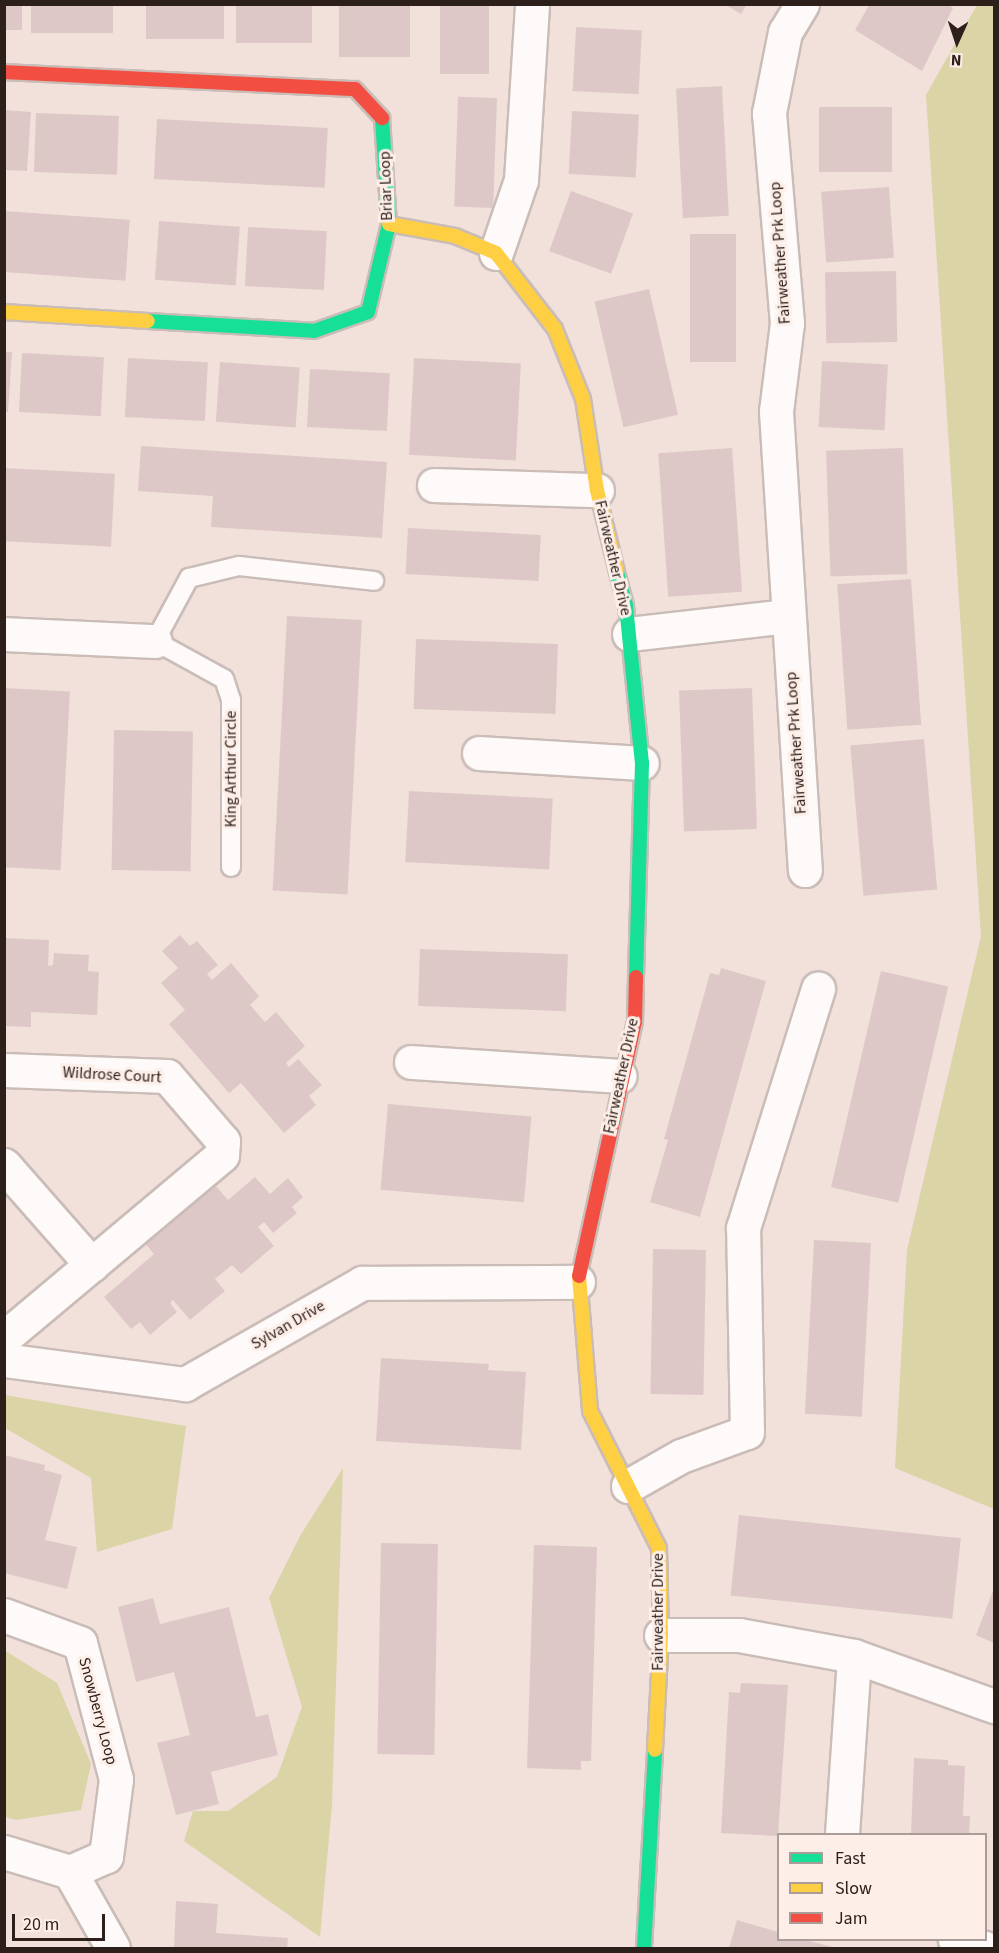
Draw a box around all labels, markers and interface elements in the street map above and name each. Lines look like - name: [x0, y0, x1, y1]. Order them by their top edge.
- north arrow: [927, 12, 987, 72]
- text: N: [950, 49, 962, 71]
- street label: Briar Loop: [375, 151, 397, 221]
- street label: Fairweather Prk Loop: [765, 181, 795, 325]
- street label: Fairweather Drive: [590, 498, 636, 618]
- street label: Fairweather Prk Loop: [781, 671, 811, 815]
- street label: King Arthur Circle: [221, 711, 241, 827]
- street label: Fairweather Drive: [599, 1016, 643, 1136]
- street label: Wildrose Court: [62, 1063, 162, 1087]
- street label: Sylvan Drive: [248, 1296, 328, 1354]
- street label: Fairweather Drive: [648, 1553, 668, 1671]
- street label: Snowberry Loop: [74, 1655, 122, 1767]
- legend: [777, 1833, 987, 1941]
- text: Fast: [835, 1846, 866, 1871]
- text: Slow: [835, 1876, 872, 1901]
- scale bar: [15, 1902, 108, 1940]
- text: Jam: [835, 1906, 868, 1931]
- text: 20 m: [23, 1912, 59, 1937]

